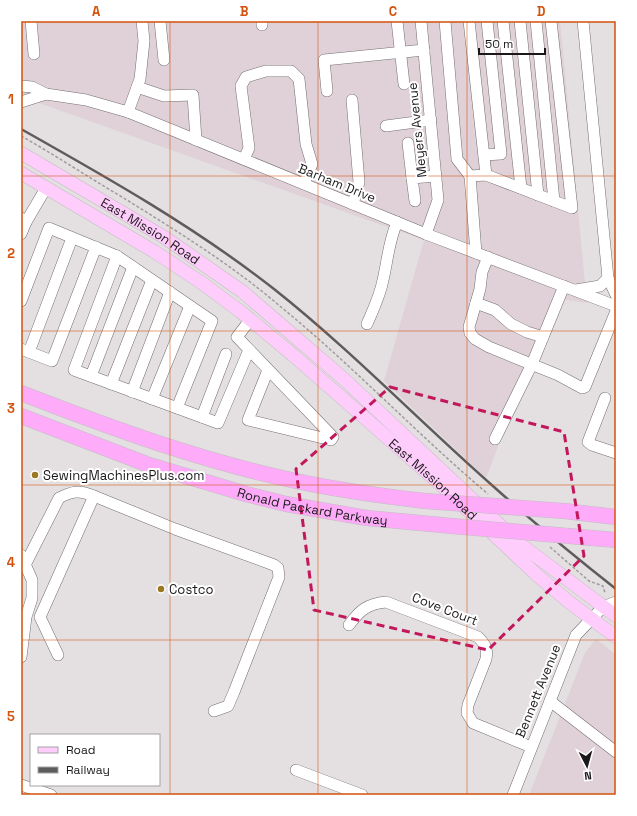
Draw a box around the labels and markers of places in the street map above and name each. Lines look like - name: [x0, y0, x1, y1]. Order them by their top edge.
- place label: SewingMachinesPlus.com: [43, 467, 204, 484]
- marker: SewingMachinesPlus.com: [30, 470, 40, 480]
- place label: Costco: [169, 581, 214, 598]
- marker: Costco: [156, 584, 166, 594]

